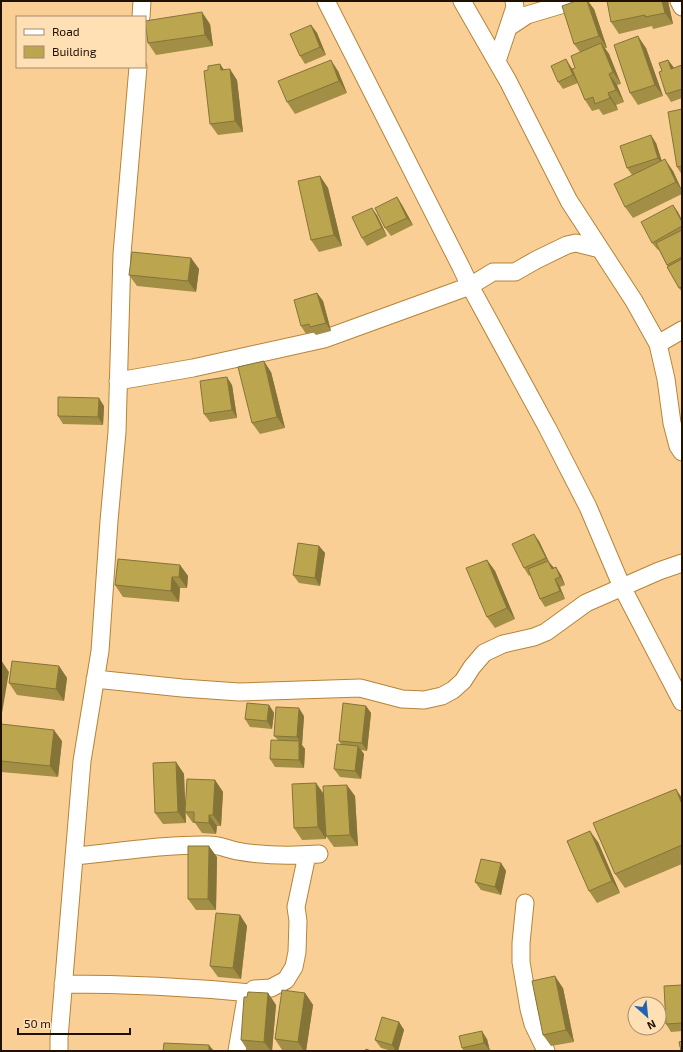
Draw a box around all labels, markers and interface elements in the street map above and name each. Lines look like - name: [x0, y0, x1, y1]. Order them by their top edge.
- legend: [16, 16, 146, 68]
- text: Road: [52, 24, 80, 38]
- text: Building: [52, 44, 97, 58]
- north arrow: [627, 996, 667, 1036]
- scale bar: [18, 1010, 130, 1036]
- text: 50 m: [24, 1016, 51, 1030]
- text: N: [645, 1018, 658, 1033]

